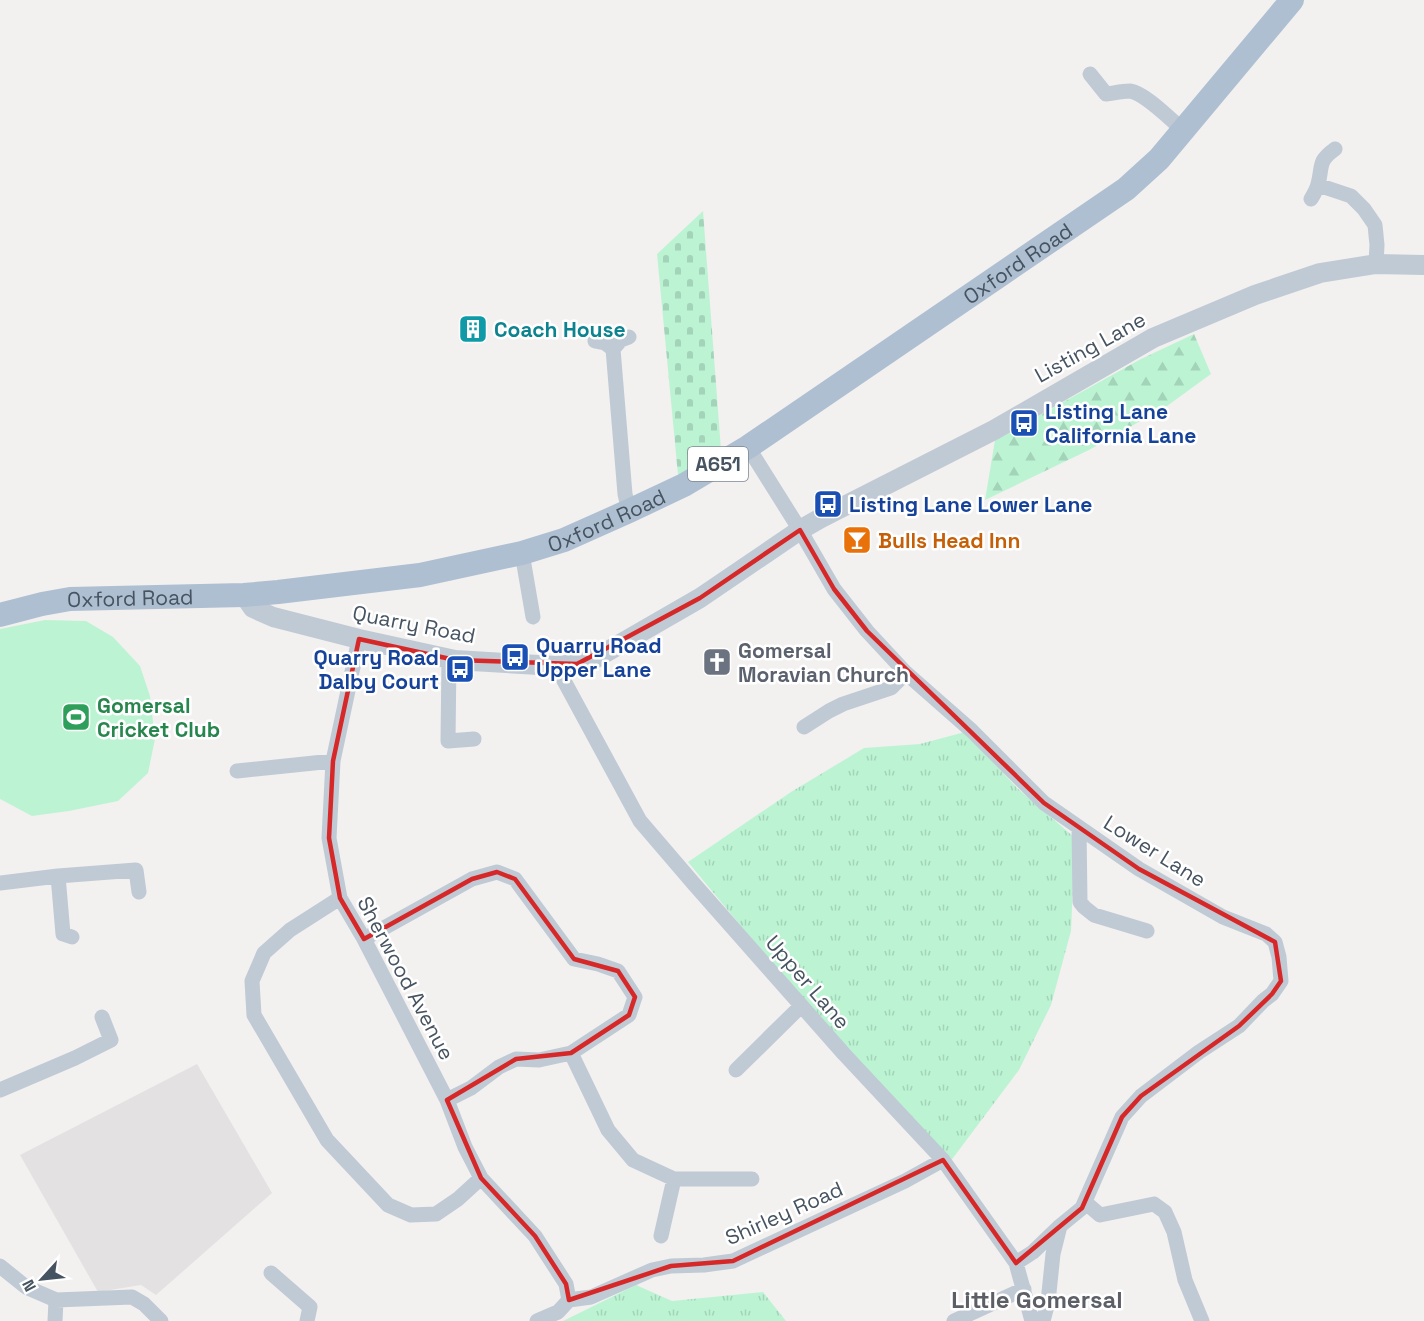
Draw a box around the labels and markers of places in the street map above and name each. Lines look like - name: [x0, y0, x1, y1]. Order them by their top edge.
- building icon: Coach House: [457, 313, 489, 345]
- place label: Coach House: [494, 316, 626, 343]
- place label: Listing Lane California Lane: [1045, 398, 1196, 449]
- bus stop icon: Listing Lane California Lane: [1008, 407, 1040, 439]
- bus stop icon: Listing Lane Lower Lane: [812, 488, 844, 520]
- place label: Listing Lane Lower Lane: [849, 491, 1092, 518]
- bar icon: Bulls Head Inn: [841, 524, 873, 556]
- place label: Bulls Head Inn: [878, 527, 1020, 554]
- place label: Quarry Road Upper Lane: [536, 632, 662, 683]
- place label: Gomersal Moravian Church: [738, 637, 909, 688]
- bus stop icon: Quarry Road Upper Lane: [499, 641, 531, 673]
- place label: Quarry Road Dalby Court: [313, 644, 439, 695]
- church icon: Gomersal Moravian Church: [701, 646, 733, 678]
- bus stop icon: Quarry Road Dalby Court: [444, 653, 476, 685]
- place label: Gomersal Cricket Club: [97, 692, 220, 743]
- sports icon: Gomersal Cricket Club: [60, 701, 92, 733]

